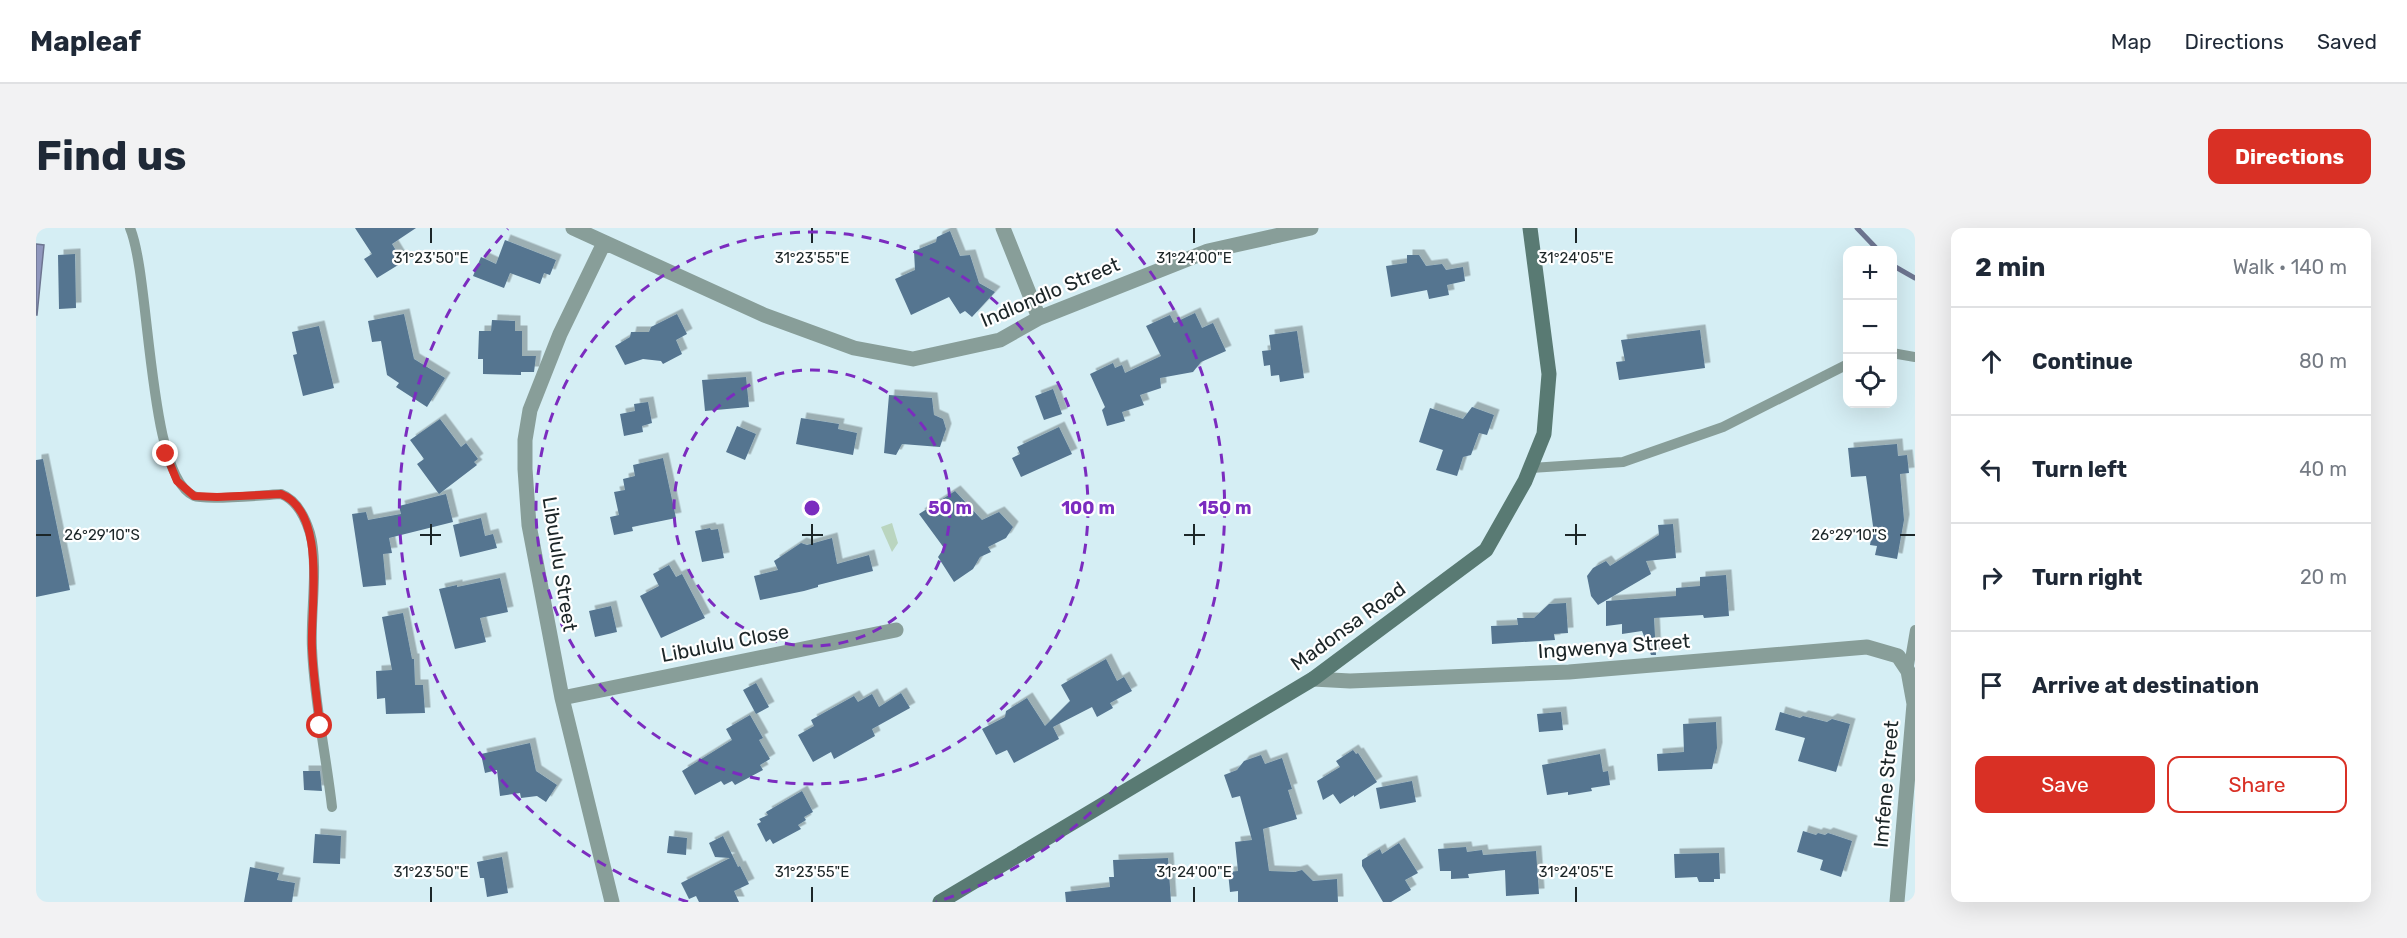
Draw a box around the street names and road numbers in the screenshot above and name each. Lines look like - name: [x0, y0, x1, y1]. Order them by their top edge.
- street label: Indlondlo Street: [977, 252, 1123, 332]
- street label: Libululu Street: [537, 495, 583, 633]
- street label: Madonsa Road: [1286, 576, 1410, 676]
- street label: Libululu Close: [659, 619, 791, 667]
- street label: Ingwenya Street: [1537, 629, 1691, 663]
- street label: Imfene Street: [1868, 719, 1904, 849]

